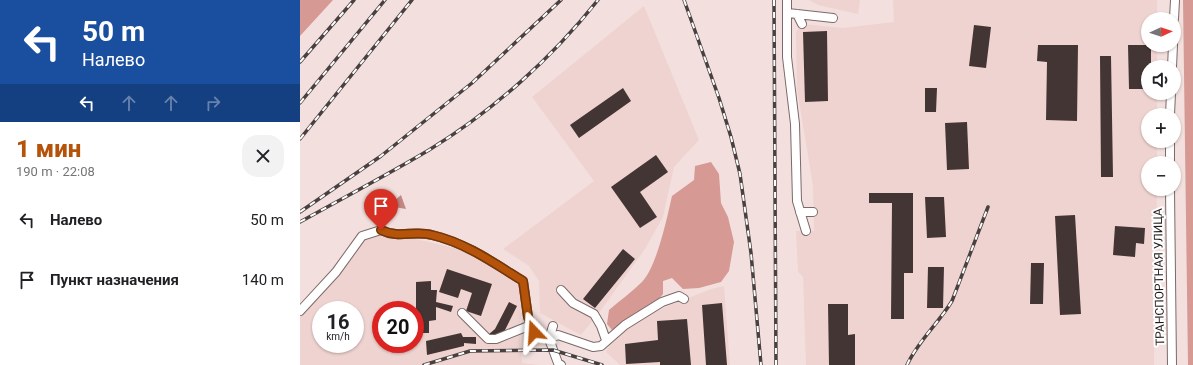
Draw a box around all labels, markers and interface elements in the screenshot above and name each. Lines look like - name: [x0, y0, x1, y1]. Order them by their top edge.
- north arrow: [1141, 12, 1181, 52]
- map controls: [1141, 12, 1181, 196]
- text: 50 m: [82, 15, 145, 48]
- icon: left: [16, 16, 68, 68]
- text: Налево: [82, 49, 145, 70]
- button: sound: [1141, 60, 1181, 100]
- icon: left: [76, 92, 98, 114]
- icon: ahead: [118, 92, 140, 114]
- icon: ahead: [160, 92, 182, 114]
- icon: right: [202, 92, 224, 114]
- button: +: [1141, 108, 1181, 148]
- text: 1 мин: [16, 135, 81, 163]
- button: close: [242, 135, 284, 177]
- button: −: [1141, 156, 1181, 196]
- text: 190 m · 22:08: [16, 164, 95, 179]
- pin: [364, 189, 398, 230]
- icon: arrive: [370, 195, 392, 217]
- street label: ТРАНСПОРТНАЯ УЛИЦА: [1151, 208, 1167, 346]
- icon: left: [16, 209, 38, 231]
- text: Налево: [50, 211, 102, 229]
- text: 50 m: [250, 211, 284, 229]
- icon: arrive: [16, 269, 38, 291]
- text: Пункт назначения: [50, 271, 179, 289]
- text: 140 m: [242, 271, 284, 289]
- speed limit sign: 20: [372, 301, 424, 353]
- text: 16: [327, 310, 349, 334]
- position arrow: [513, 311, 555, 353]
- text: km/h: [326, 331, 350, 342]

